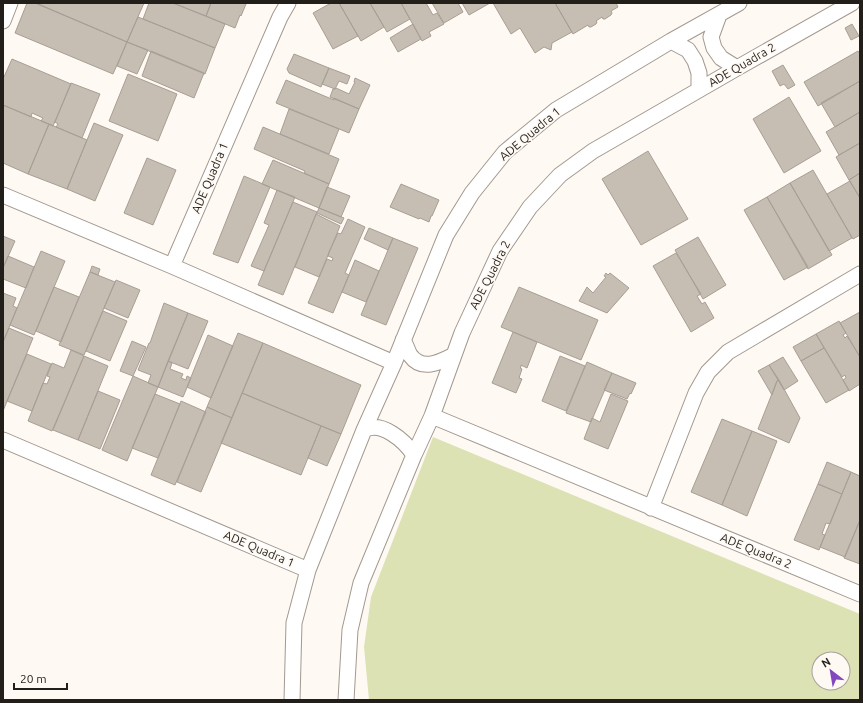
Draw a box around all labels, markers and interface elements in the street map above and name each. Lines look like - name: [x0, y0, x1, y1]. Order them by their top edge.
- street label: ADE Quadra 2: [706, 40, 778, 89]
- street label: ADE Quadra 1: [497, 104, 563, 163]
- street label: ADE Quadra 1: [189, 141, 230, 215]
- street label: ADE Quadra 2: [467, 238, 512, 311]
- street label: ADE Quadra 1: [222, 528, 296, 569]
- street label: ADE Quadra 2: [719, 530, 794, 571]
- north arrow: [811, 651, 851, 691]
- text: N: [819, 655, 832, 670]
- scale bar: [14, 665, 67, 691]
- text: 20 m: [20, 672, 47, 685]

